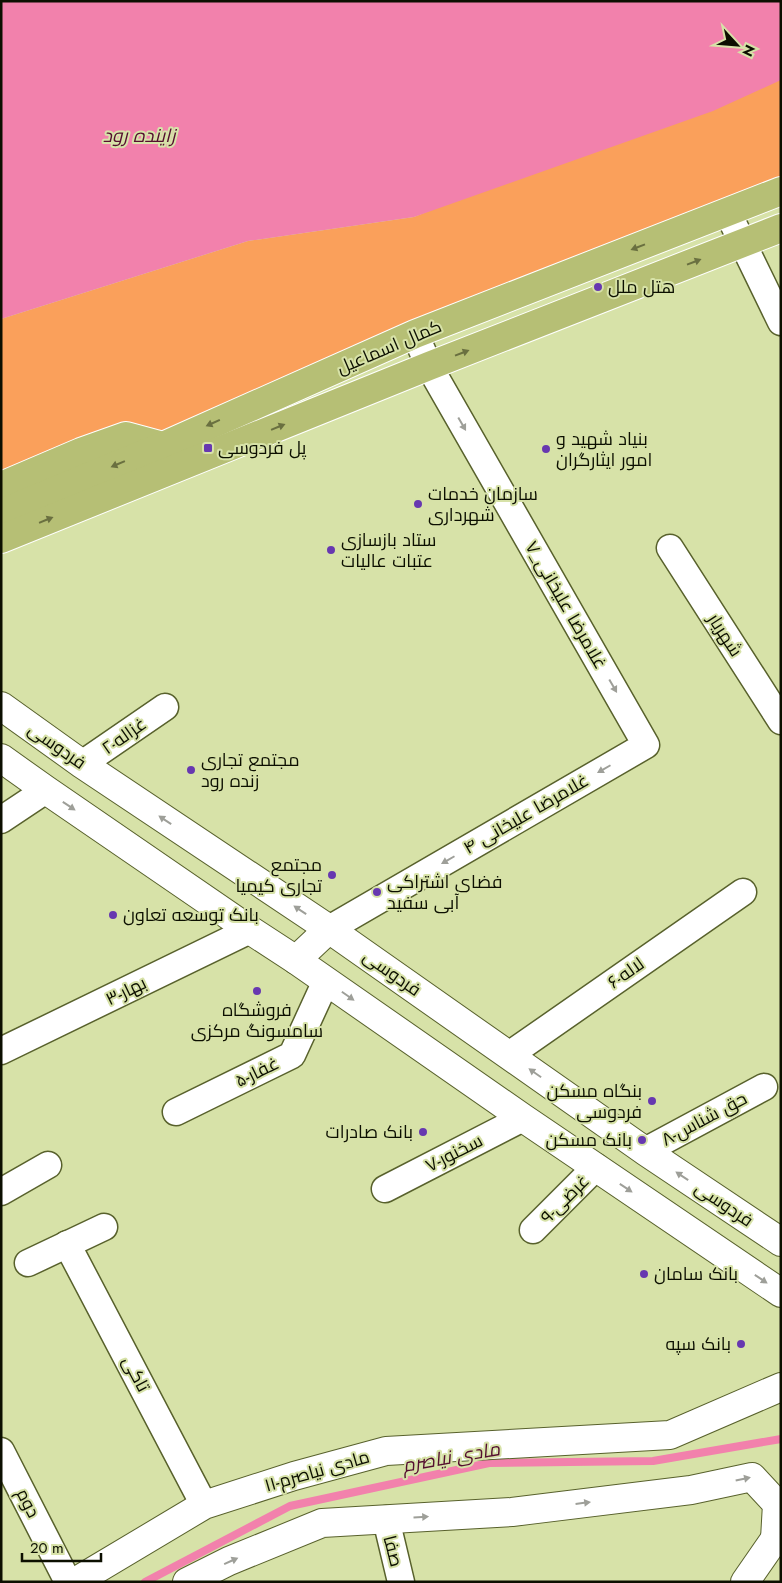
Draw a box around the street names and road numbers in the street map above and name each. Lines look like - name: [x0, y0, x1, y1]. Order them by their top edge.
- street label: کمال اسماعیل: [332, 313, 446, 381]
- street label: ۷_غلامرضا علیخانی: [519, 536, 613, 674]
- street label: شهریار: [701, 607, 749, 662]
- street label: ۲-غزاله: [96, 711, 152, 761]
- street label: فردوسی: [23, 717, 91, 775]
- street label: ۴ غلامرضا علیخانی: [458, 768, 594, 860]
- street label: فردوسی: [358, 944, 426, 1002]
- street label: ۶-لاله: [602, 951, 650, 995]
- street label: ۳-بهار: [101, 970, 151, 1012]
- street label: ۵-غفار: [231, 1050, 283, 1094]
- street label: ۸-حق شناس: [656, 1086, 752, 1152]
- street label: ۷-سخنور: [421, 1128, 487, 1178]
- street label: ۹-غرضی: [535, 1169, 595, 1229]
- street label: فردوسی: [690, 1175, 758, 1233]
- street label: تاکی: [116, 1351, 156, 1397]
- street label: ۱۱-مادی نیاصرم: [261, 1444, 373, 1498]
- street label: دوم: [10, 1484, 46, 1522]
- street label: صفا: [377, 1533, 409, 1569]

